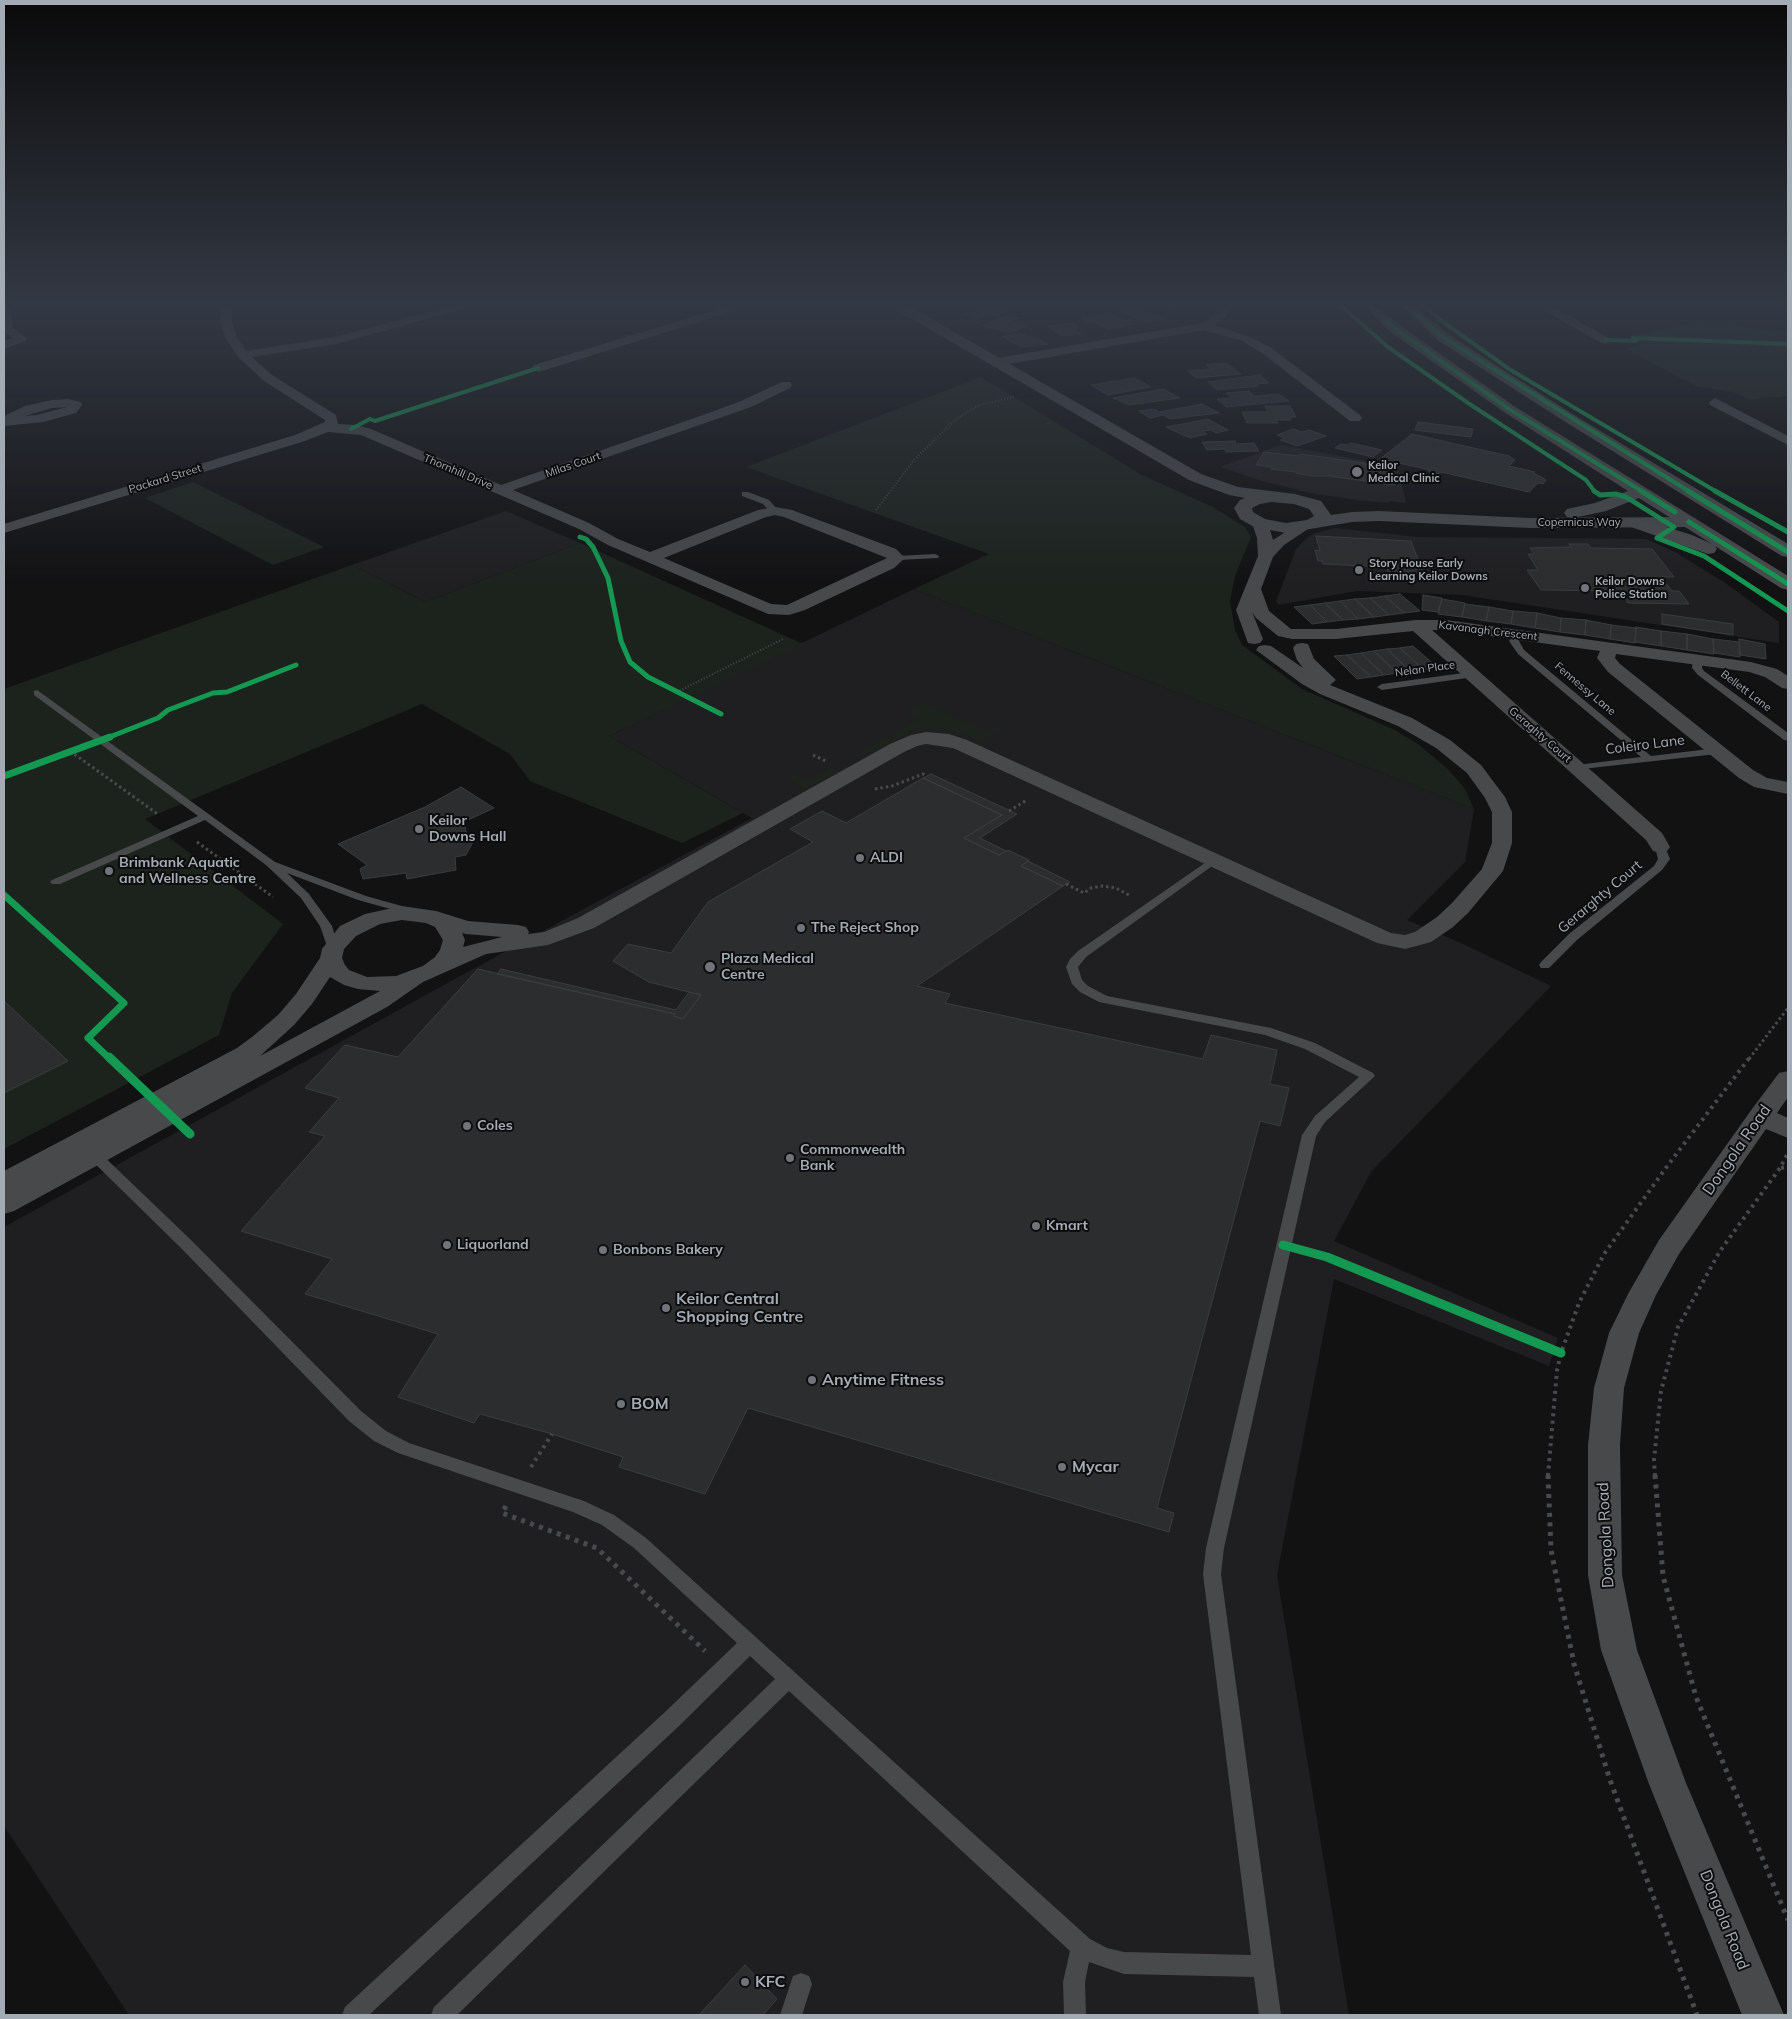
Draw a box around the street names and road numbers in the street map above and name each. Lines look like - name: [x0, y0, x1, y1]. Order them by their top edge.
- street label: Milas Court: [544, 449, 602, 481]
- street label: Thornhill Drive: [422, 452, 494, 492]
- street label: Packard Street: [127, 462, 203, 496]
- street label: Copernicus Way: [1537, 516, 1621, 530]
- street label: Kavanagh Crescent: [1438, 618, 1538, 644]
- street label: Nelan Place: [1394, 658, 1456, 680]
- street label: Fennessy Lane: [1552, 660, 1618, 718]
- street label: Bellett Lane: [1718, 668, 1774, 714]
- street label: Geraghty Court: [1506, 704, 1574, 766]
- street label: Coleiro Lane: [1604, 732, 1686, 758]
- street label: Gerarghty Court: [1555, 857, 1645, 937]
- street label: Dongola Road: [1699, 1101, 1775, 1199]
- street label: Dongola Road: [1594, 1482, 1618, 1588]
- street label: Dongola Road: [1695, 1867, 1753, 1973]

